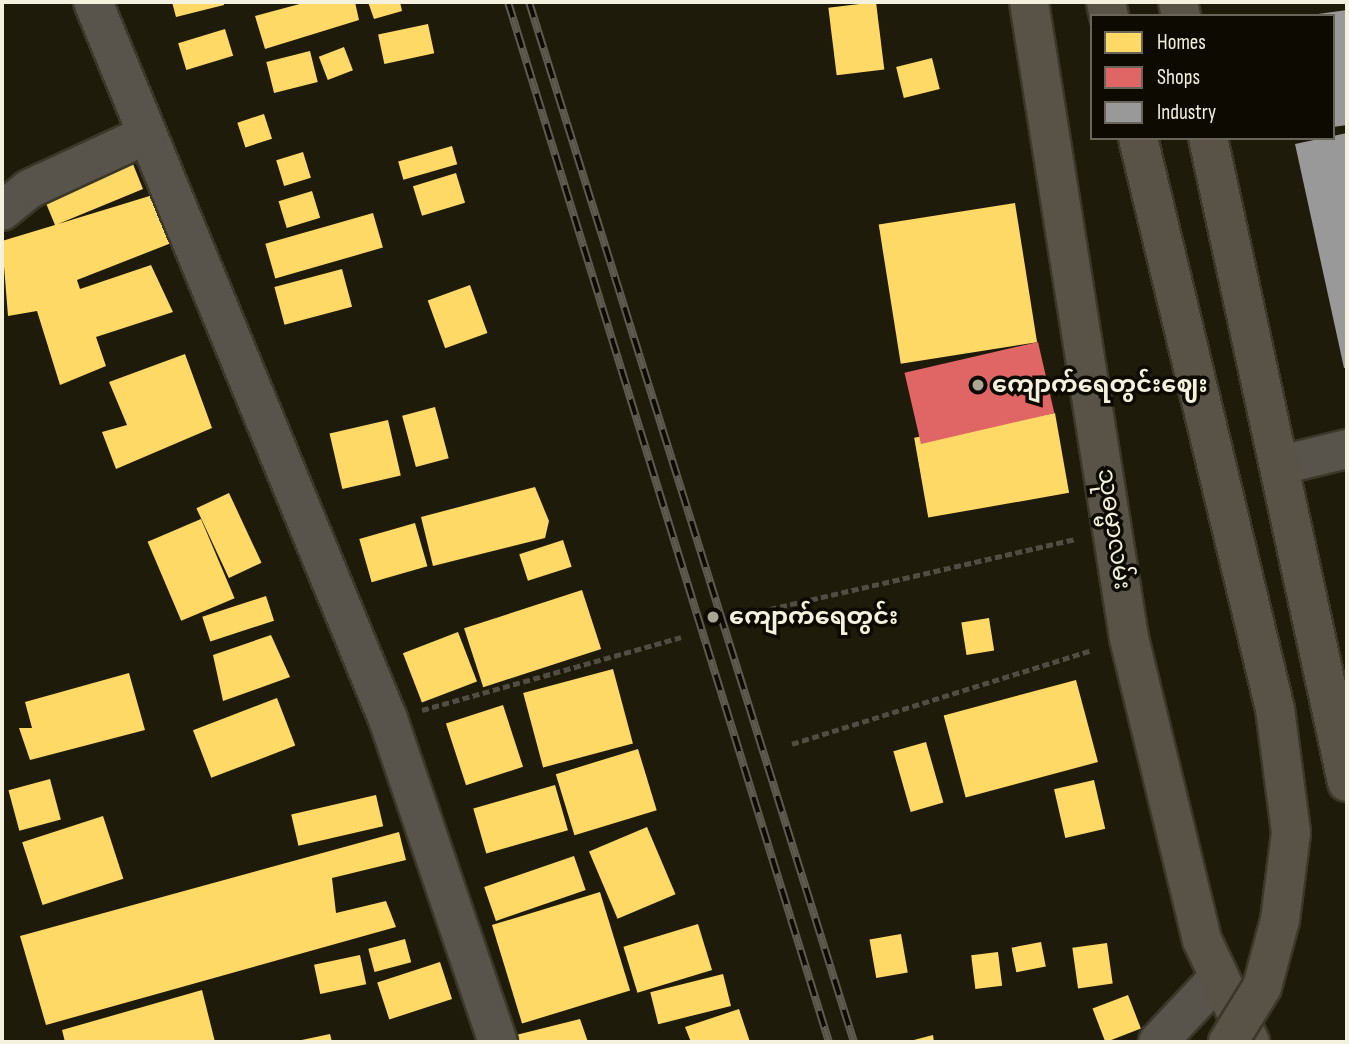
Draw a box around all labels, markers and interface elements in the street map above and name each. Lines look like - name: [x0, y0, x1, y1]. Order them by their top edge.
- legend: [1090, 14, 1335, 140]
- text: Homes: [1157, 30, 1206, 55]
- text: Shops: [1157, 65, 1200, 90]
- text: Industry: [1157, 100, 1216, 125]
- place label: ကျောက်ရေတွင်းဈေး: [992, 371, 1208, 399]
- marker: ကျောက်ရေတွင်းဈေး: [970, 377, 986, 393]
- street label: သုဓမ္မာလမ်း: [1091, 467, 1137, 591]
- place label: ကျောက်ရေတွင်း: [729, 603, 898, 631]
- marker: ကျောက်ရေတွင်း: [703, 607, 723, 627]

